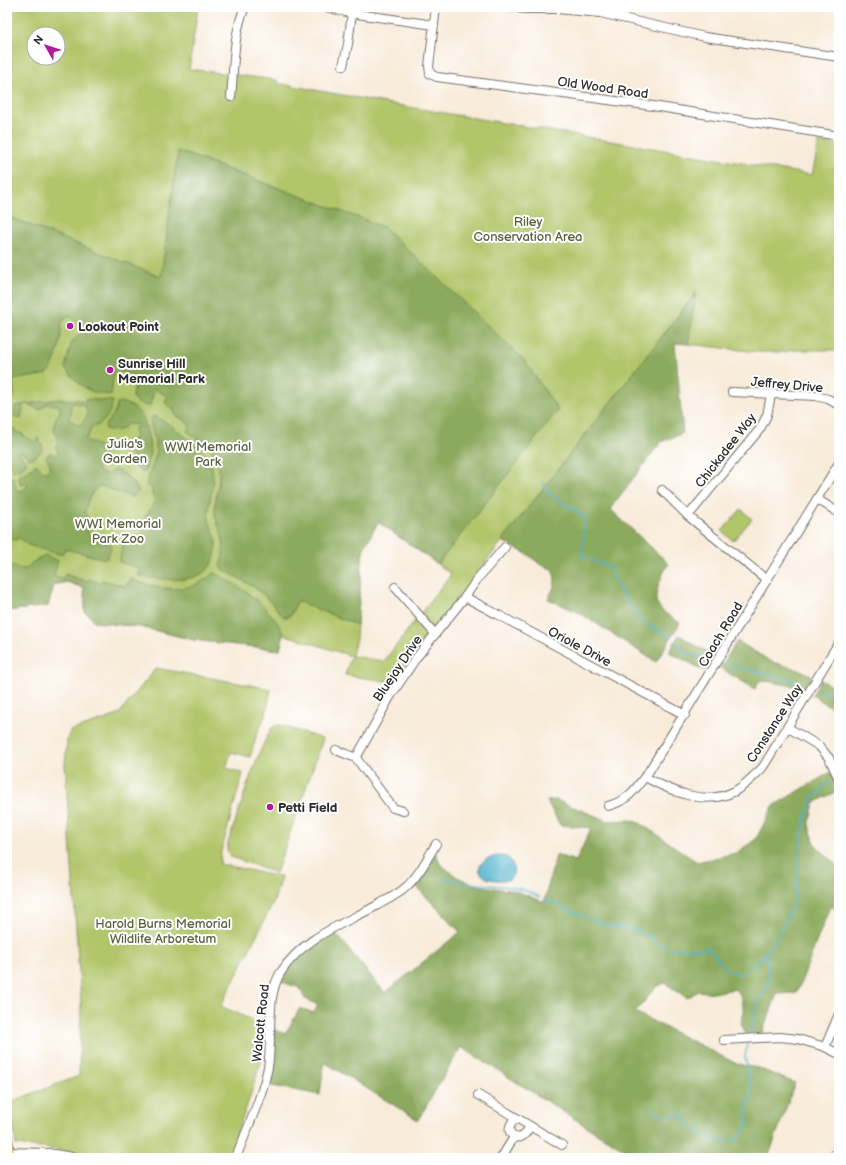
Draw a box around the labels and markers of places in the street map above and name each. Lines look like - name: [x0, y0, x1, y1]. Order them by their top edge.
- place label: Lookout Point: [78, 319, 160, 335]
- marker: Lookout Point: [65, 321, 75, 331]
- place label: Sunrise Hill Memorial Park: [118, 356, 205, 387]
- marker: Sunrise Hill Memorial Park: [105, 365, 115, 375]
- place label: Petti Field: [278, 800, 337, 816]
- marker: Petti Field: [265, 802, 275, 812]

